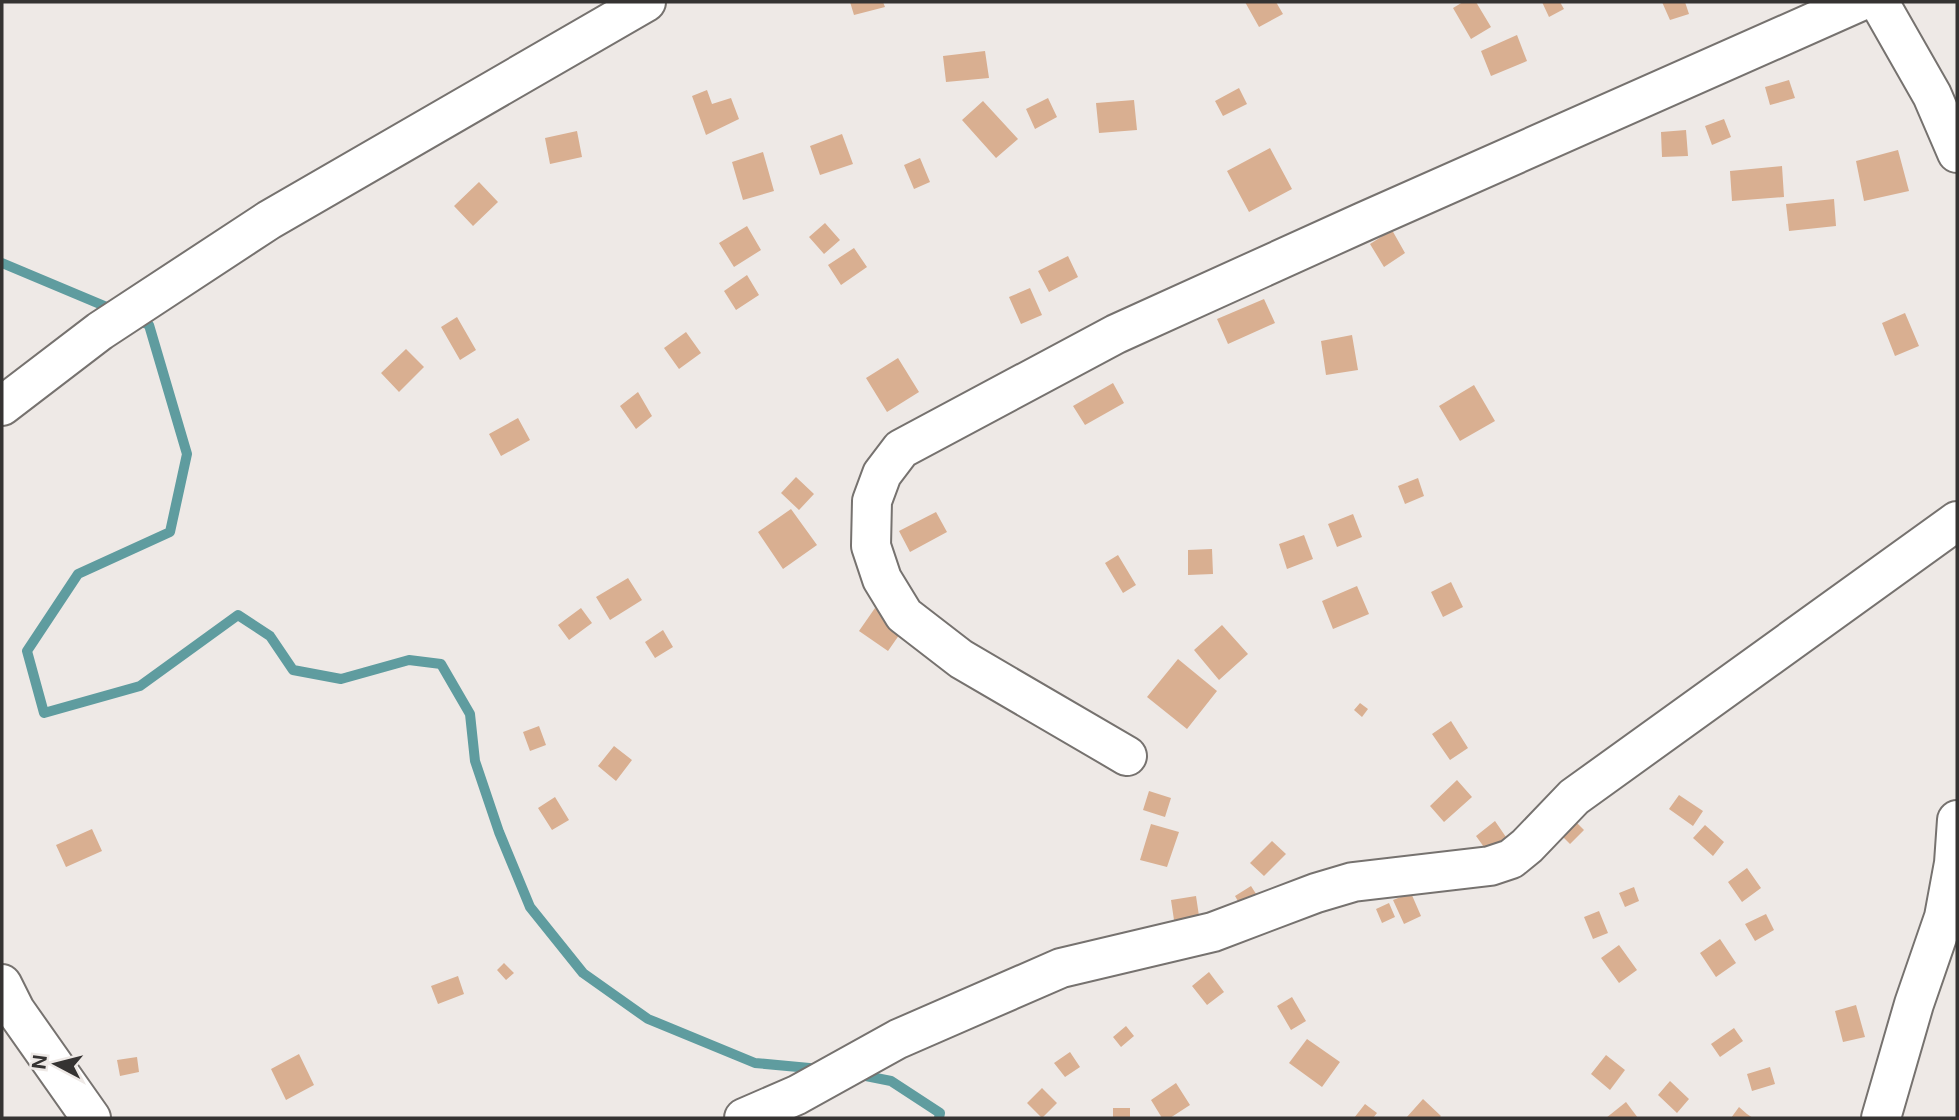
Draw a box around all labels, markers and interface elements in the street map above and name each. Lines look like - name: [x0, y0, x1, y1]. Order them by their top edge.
- north arrow: [21, 1029, 91, 1099]
- text: N: [27, 1053, 52, 1071]

